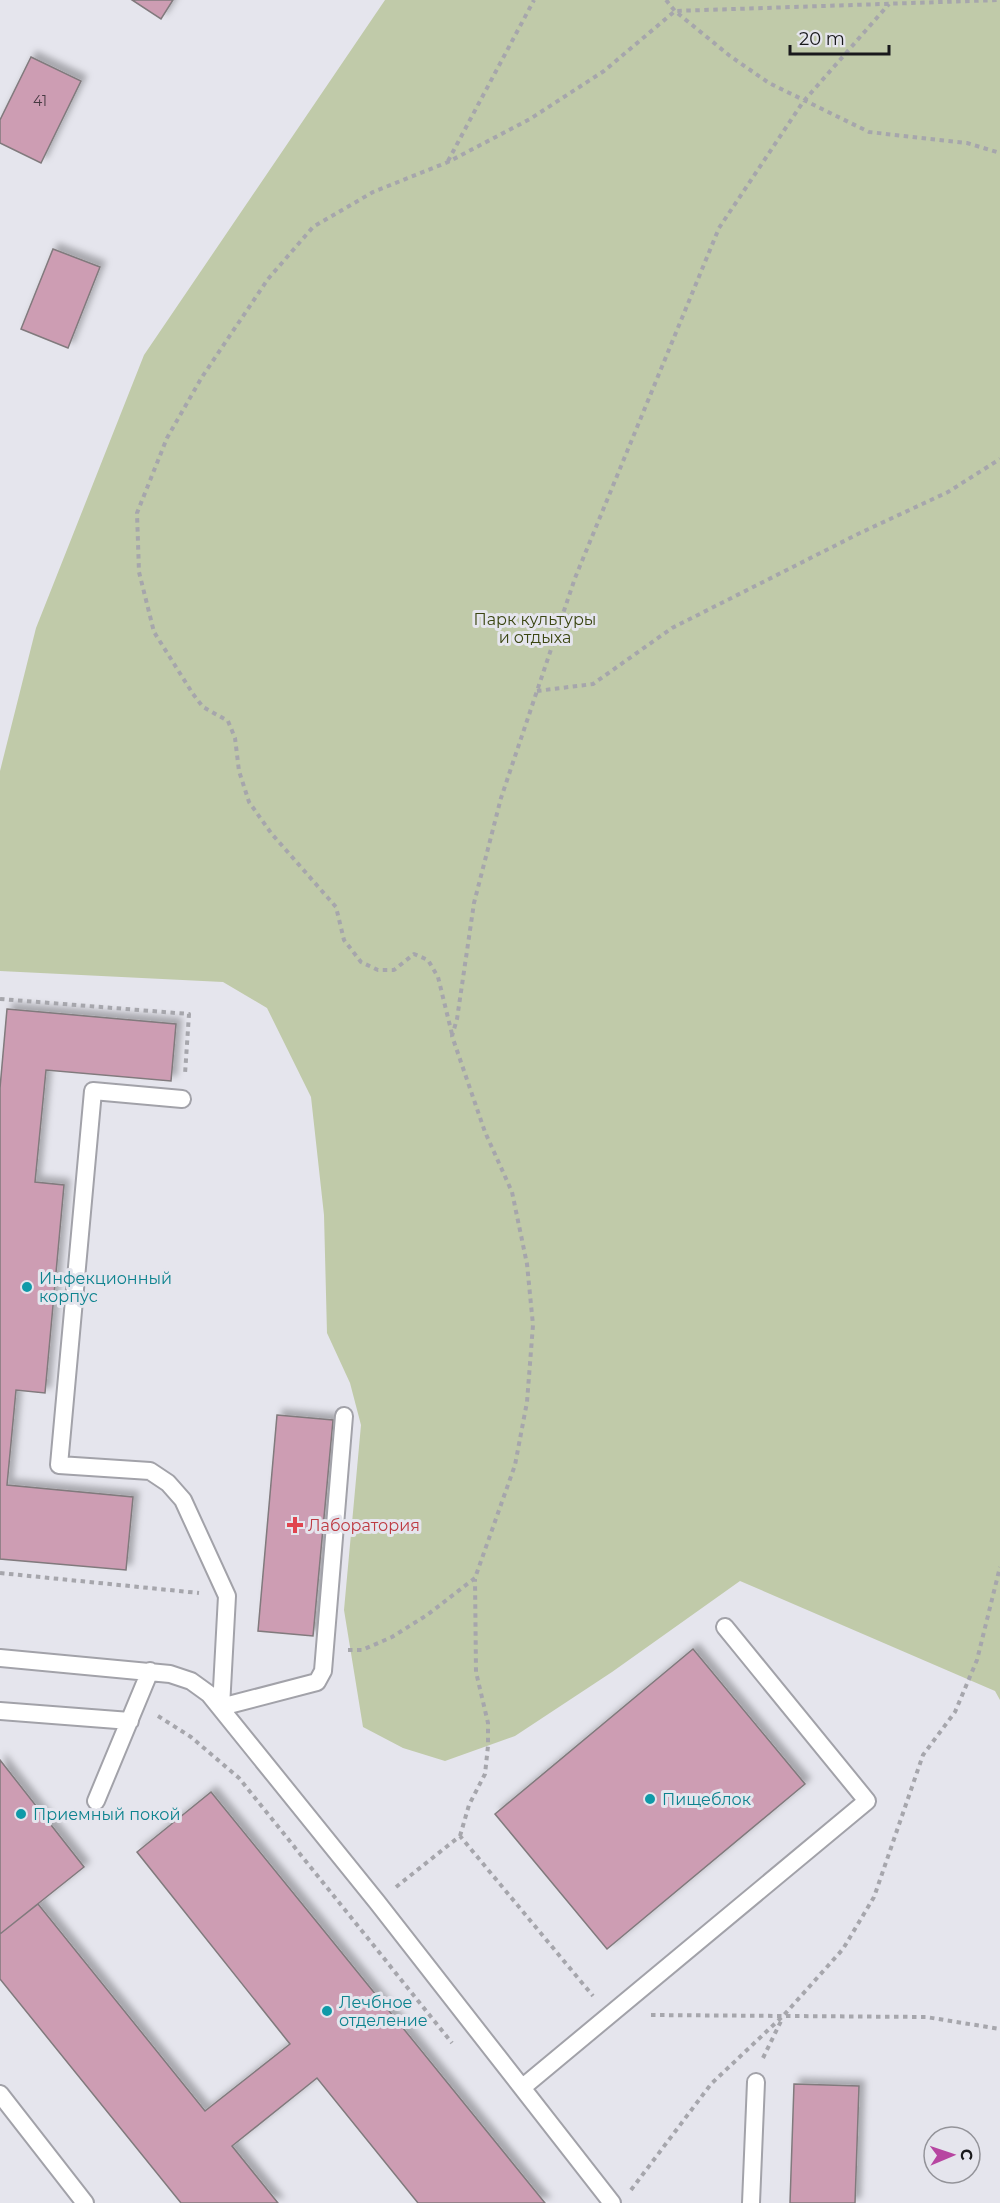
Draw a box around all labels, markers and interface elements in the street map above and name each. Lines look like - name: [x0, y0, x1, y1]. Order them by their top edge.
- scale bar: [790, 18, 889, 56]
- text: 20 m: [799, 28, 845, 50]
- house number: 41: [33, 92, 47, 110]
- park label: Парк культуры и отдыха: [474, 610, 596, 647]
- place label: Инфекционный корпус: [39, 1269, 172, 1306]
- marker: Инфекционный корпус: [20, 1280, 34, 1294]
- marker: Лаборатория: [286, 1516, 304, 1534]
- place label: Лаборатория: [308, 1516, 420, 1535]
- place label: Пищеблок: [662, 1790, 752, 1809]
- marker: Пищеблок: [643, 1792, 657, 1806]
- place label: Приемный покой: [33, 1805, 180, 1824]
- marker: Приемный покой: [14, 1807, 28, 1821]
- place label: Лечбное отделение: [339, 1993, 428, 2030]
- marker: Лечбное отделение: [320, 2004, 334, 2018]
- north arrow: [922, 2125, 982, 2185]
- text: С: [957, 2148, 976, 2161]

